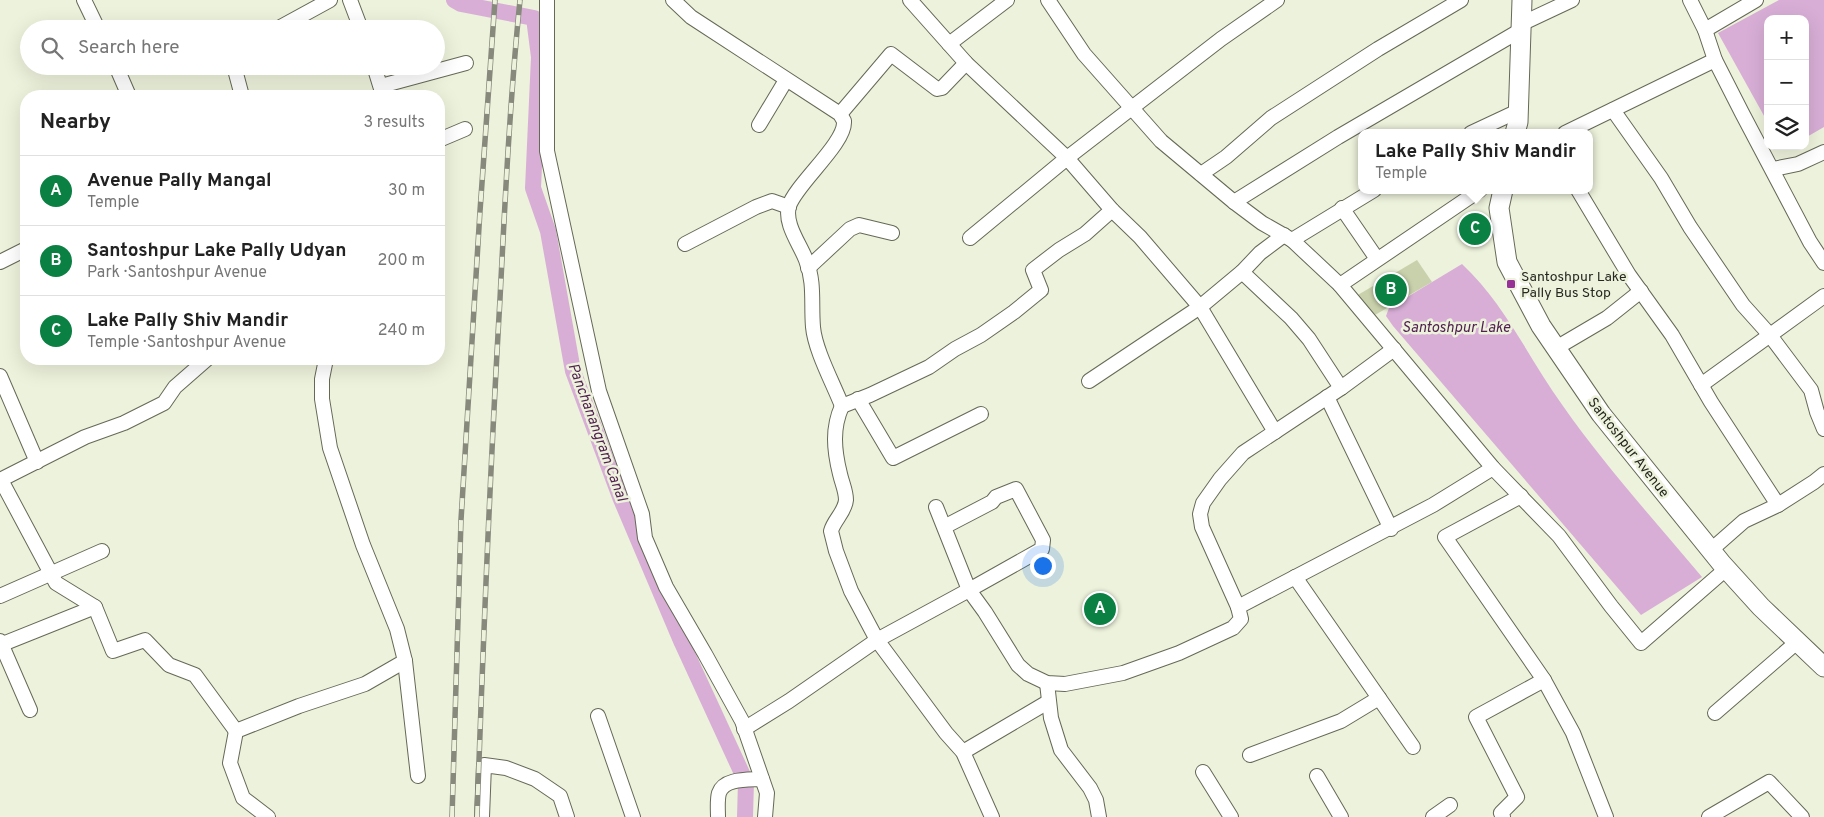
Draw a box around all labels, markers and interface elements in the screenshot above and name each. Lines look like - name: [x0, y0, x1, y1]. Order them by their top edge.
- map controls: [1764, 15, 1809, 150]
- button: +: [1764, 15, 1809, 60]
- search box: [20, 20, 445, 75]
- icon: search: [38, 34, 66, 62]
- text: Search here: [78, 36, 180, 60]
- button: −: [1764, 60, 1809, 105]
- button: layers: [1764, 105, 1809, 150]
- text: Nearby: [40, 109, 111, 136]
- text: 3 results: [363, 113, 425, 133]
- popup: [1358, 129, 1593, 194]
- text: Lake Pally Shiv Mandir: [1375, 140, 1576, 164]
- text: Temple: [1375, 164, 1427, 184]
- text: Avenue Pally Mangal: [87, 169, 272, 193]
- text: A: [50, 181, 62, 201]
- text: 30 m: [388, 181, 425, 201]
- text: Temple: [87, 193, 139, 213]
- pin: C: [1459, 210, 1491, 248]
- text: Santoshpur Lake Pally Udyan: [87, 239, 346, 263]
- text: B: [50, 251, 62, 271]
- text: 200 m: [377, 251, 425, 271]
- text: Park · Santoshpur Avenue: [87, 263, 267, 283]
- place label: Santoshpur Lake Pally Bus Stop: [1521, 269, 1626, 302]
- pin: B: [1375, 271, 1407, 309]
- marker: Santoshpur Lake Pally Bus Stop: [1505, 278, 1517, 290]
- text: Lake Pally Shiv Mandir: [87, 309, 288, 333]
- water label: Santoshpur Lake: [1402, 319, 1510, 338]
- text: C: [51, 321, 61, 341]
- text: 240 m: [378, 321, 425, 341]
- text: Temple · Santoshpur Avenue: [87, 333, 286, 353]
- water label: Panchanangram Canal: [563, 361, 631, 505]
- street label: Santoshpur Avenue: [1584, 395, 1672, 501]
- your location: [1030, 553, 1056, 579]
- pin: A: [1084, 590, 1116, 628]

